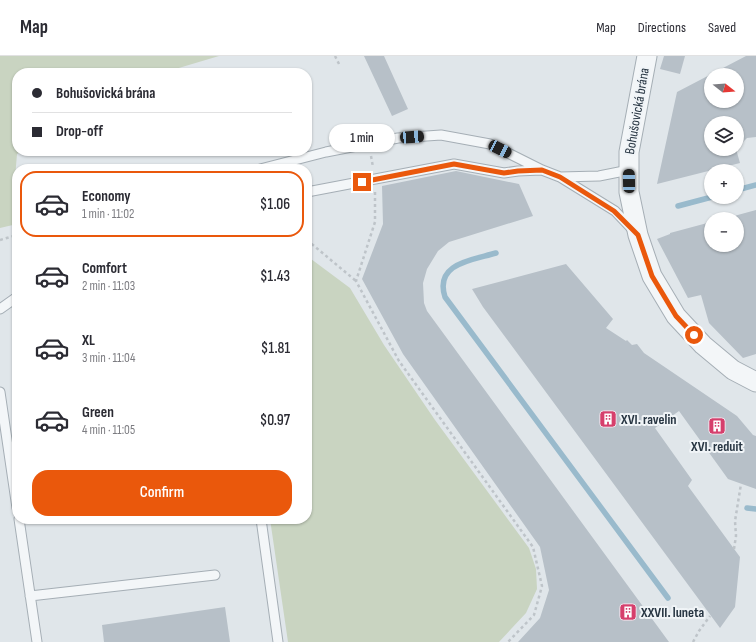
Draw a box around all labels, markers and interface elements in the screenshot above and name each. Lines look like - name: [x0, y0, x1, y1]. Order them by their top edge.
- text: Map: [20, 16, 48, 39]
- text: Map: [596, 19, 616, 36]
- text: Directions: [638, 19, 686, 36]
- text: Saved: [708, 19, 736, 36]
- street label: Bohušovická brána: [621, 66, 653, 156]
- north arrow: [704, 68, 744, 108]
- map controls: [704, 68, 744, 252]
- text: Bohušovická brána: [56, 84, 155, 103]
- button: layers: [704, 116, 744, 156]
- text: Drop-off: [56, 122, 103, 141]
- callout: 1 min: [329, 124, 395, 152]
- text: 1 min: [350, 130, 374, 146]
- car: [400, 130, 424, 144]
- car: [487, 138, 513, 160]
- button: +: [704, 164, 744, 204]
- car: [623, 169, 635, 193]
- route end: [353, 173, 371, 191]
- icon: car: [34, 186, 70, 222]
- text: Economy: [82, 187, 131, 206]
- text: $1.06: [260, 195, 290, 214]
- text: 1 min · 11:02: [82, 206, 134, 222]
- button: −: [704, 212, 744, 252]
- icon: car: [34, 258, 70, 294]
- text: Comfort: [82, 259, 127, 278]
- text: $1.43: [260, 267, 290, 286]
- text: 2 min · 11:03: [82, 278, 135, 294]
- route start: [685, 326, 703, 344]
- icon: car: [34, 330, 70, 366]
- text: XL: [82, 331, 95, 350]
- text: $1.81: [261, 339, 290, 358]
- text: 3 min · 11:04: [82, 350, 135, 366]
- icon: car: [34, 402, 70, 438]
- text: Green: [82, 403, 114, 422]
- building icon: XVI. ravelin: [598, 409, 618, 429]
- text: $0.97: [260, 411, 290, 430]
- place label: XVI. ravelin: [620, 411, 677, 428]
- building icon: XVI. reduit: [707, 416, 727, 436]
- text: 4 min · 11:05: [82, 422, 135, 438]
- place label: XVI. reduit: [690, 438, 743, 455]
- button: Confirm: [32, 470, 292, 516]
- building icon: XXVII. luneta: [618, 602, 638, 622]
- place label: XXVII. luneta: [640, 604, 705, 621]

